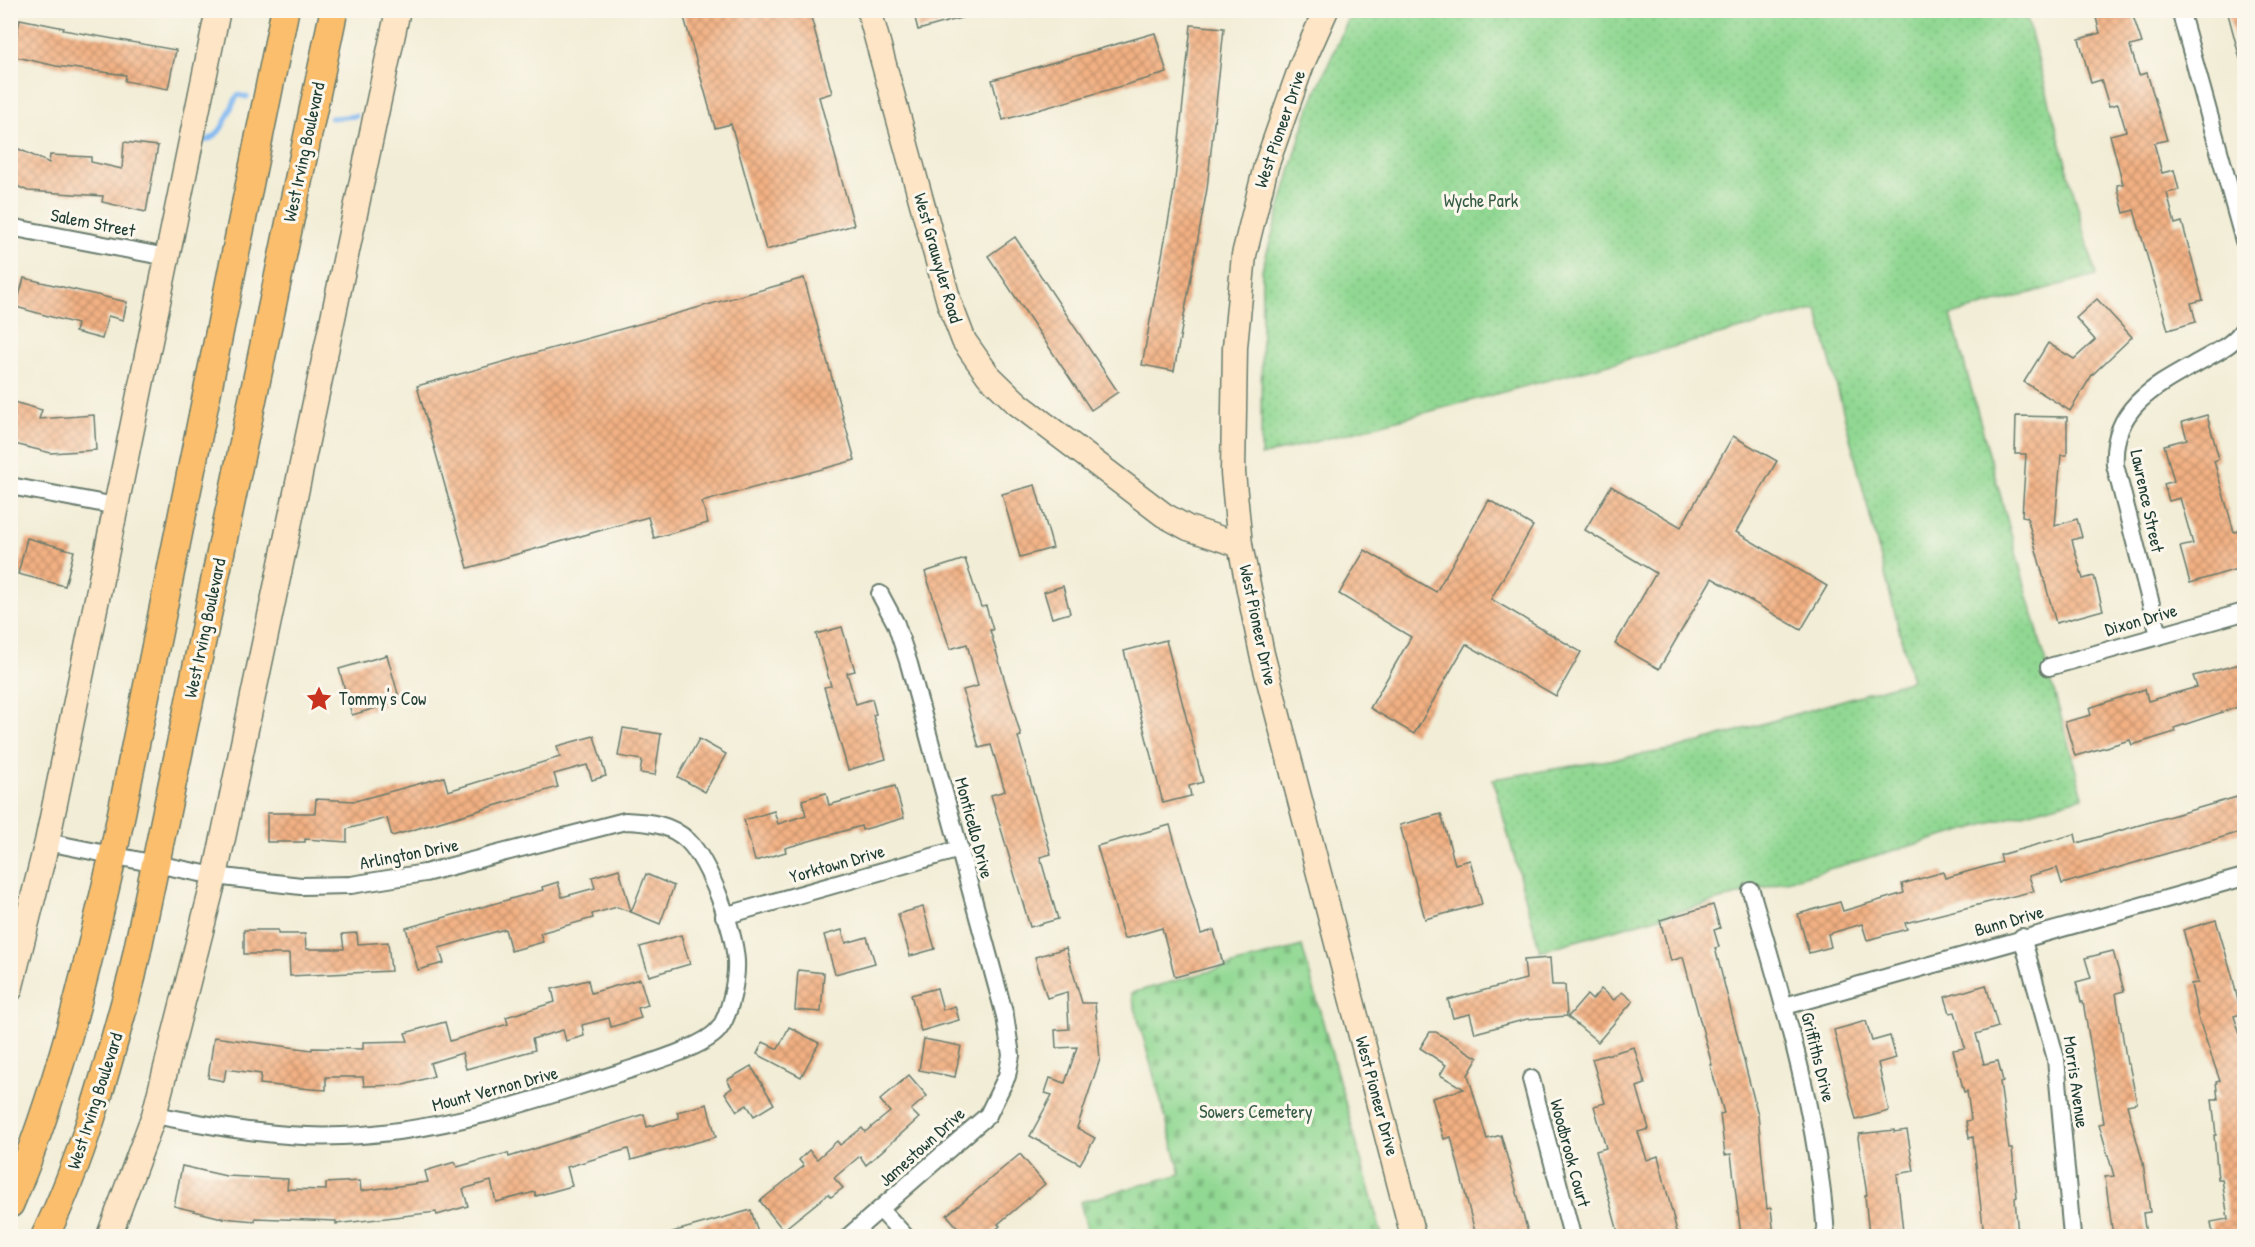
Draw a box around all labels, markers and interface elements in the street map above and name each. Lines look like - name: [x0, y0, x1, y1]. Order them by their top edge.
- street label: West Pioneer Drive: [1248, 67, 1311, 191]
- street label: West Irving Boulevard: [277, 80, 330, 224]
- park label: Wyche Park: [1444, 188, 1519, 213]
- street label: West Grauwyler Road: [908, 190, 969, 326]
- street label: Salem Street: [49, 202, 138, 243]
- street label: Lawrence Street: [2124, 447, 2171, 555]
- street label: West Irving Boulevard: [178, 556, 231, 700]
- street label: West Pioneer Drive: [1233, 562, 1283, 688]
- street label: Dixon Drive: [2102, 597, 2180, 642]
- place icon: Tommy's Cow: [304, 684, 334, 714]
- place label: Tommy's Cow: [339, 686, 426, 711]
- street label: Monticello Drive: [949, 775, 1000, 881]
- street label: Arlington Drive: [357, 832, 461, 875]
- street label: Yorktown Drive: [787, 838, 887, 889]
- street label: Bunn Drive: [1971, 899, 2046, 942]
- street label: Griffiths Drive: [1795, 1009, 1842, 1104]
- street label: West Irving Boulevard: [61, 1029, 128, 1172]
- street label: West Pioneer Drive: [1350, 1033, 1405, 1158]
- street label: Morris Avenue: [2058, 1034, 2095, 1130]
- street label: Mount Vernon Drive: [429, 1060, 561, 1117]
- street label: Woodbrook Court: [1544, 1096, 1597, 1210]
- park label: Sowers Cemetery: [1199, 1099, 1313, 1124]
- street label: Jamestown Drive: [873, 1101, 970, 1192]

